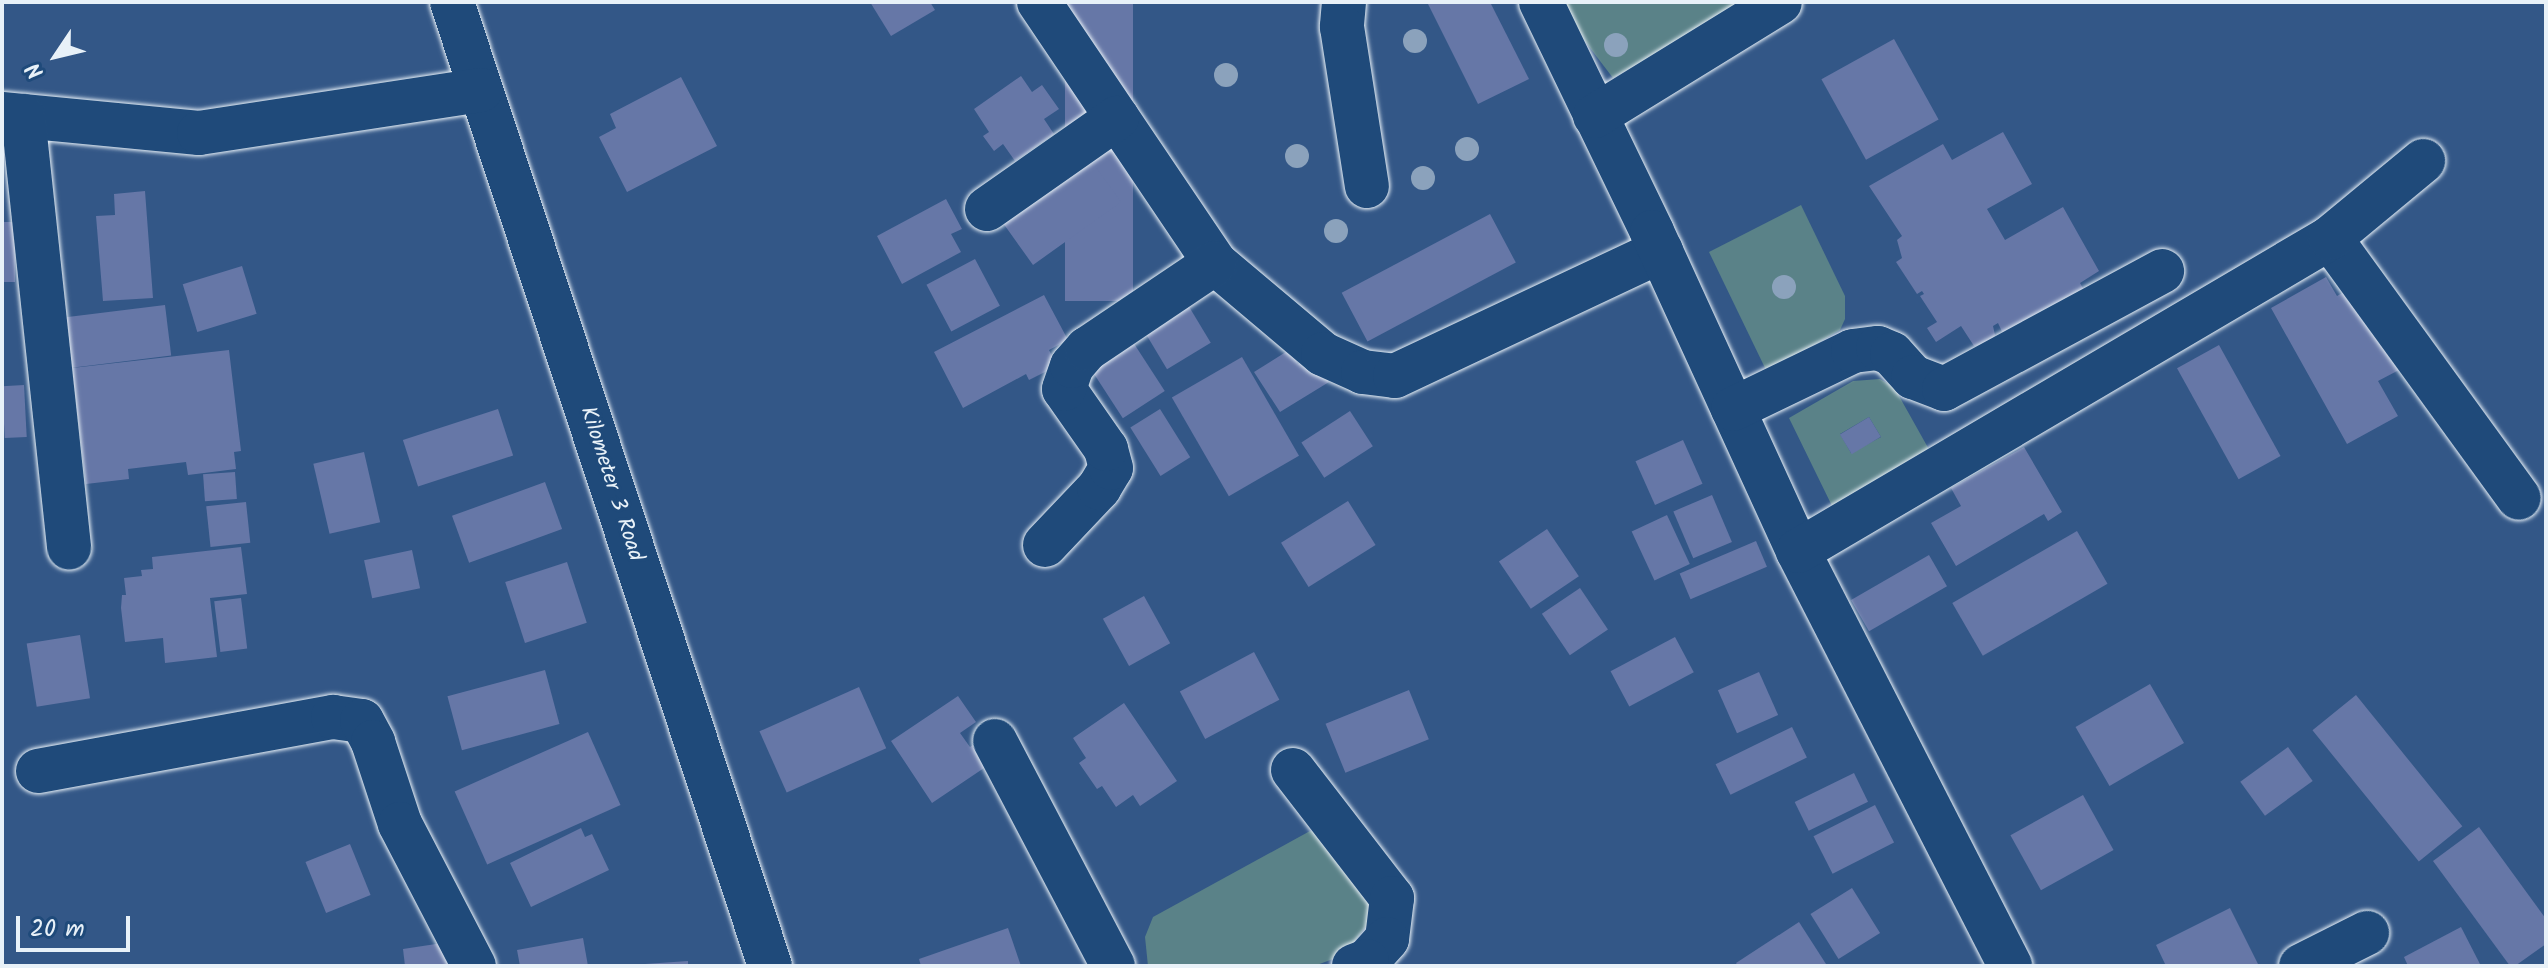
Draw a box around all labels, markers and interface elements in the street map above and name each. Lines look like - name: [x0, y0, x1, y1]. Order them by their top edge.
- north arrow: [16, 16, 96, 96]
- text: N: [18, 54, 54, 86]
- street label: Kilometer 3 Road: [574, 403, 648, 565]
- scale bar: [20, 900, 134, 950]
- text: 20 m: [30, 910, 85, 949]

